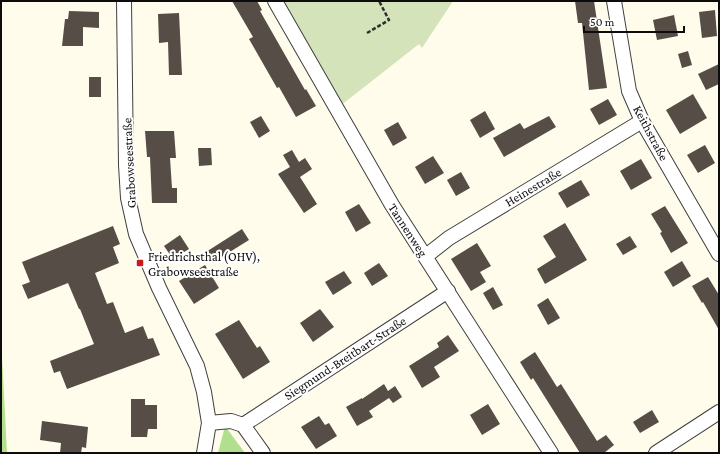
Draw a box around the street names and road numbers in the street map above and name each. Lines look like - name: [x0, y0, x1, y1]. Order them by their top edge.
- street label: Keithstraße: [630, 103, 672, 163]
- street label: Grabowseestraße: [119, 117, 139, 209]
- street label: Heinestraße: [502, 164, 564, 210]
- street label: Tannenweg: [385, 200, 431, 260]
- street label: Siegmund-Breitbart-Straße: [281, 313, 409, 403]

